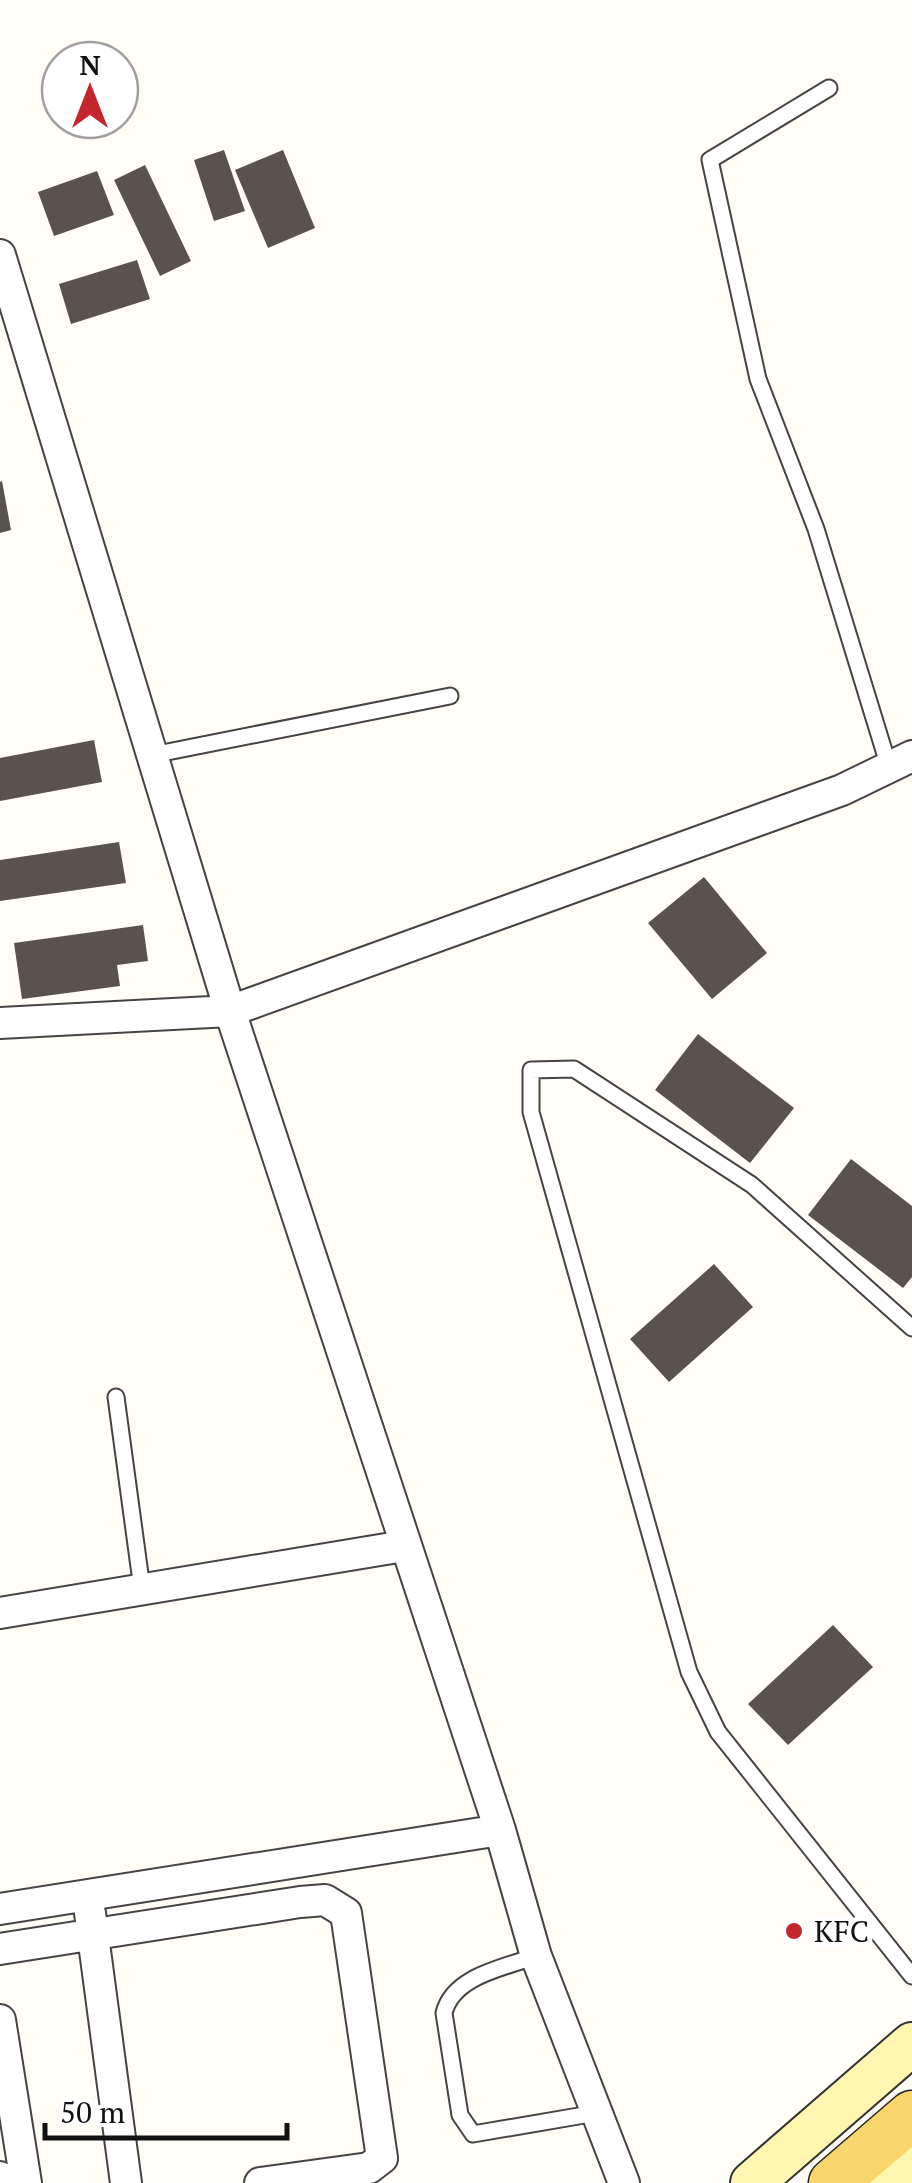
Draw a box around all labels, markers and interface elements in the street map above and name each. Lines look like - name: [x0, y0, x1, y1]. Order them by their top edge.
- north arrow: [40, 40, 140, 140]
- text: N: [79, 46, 101, 83]
- place label: KFC: [814, 1911, 869, 1951]
- marker: KFC: [783, 1920, 805, 1942]
- scale bar: [45, 2078, 288, 2140]
- text: 50 m: [60, 2092, 125, 2132]

